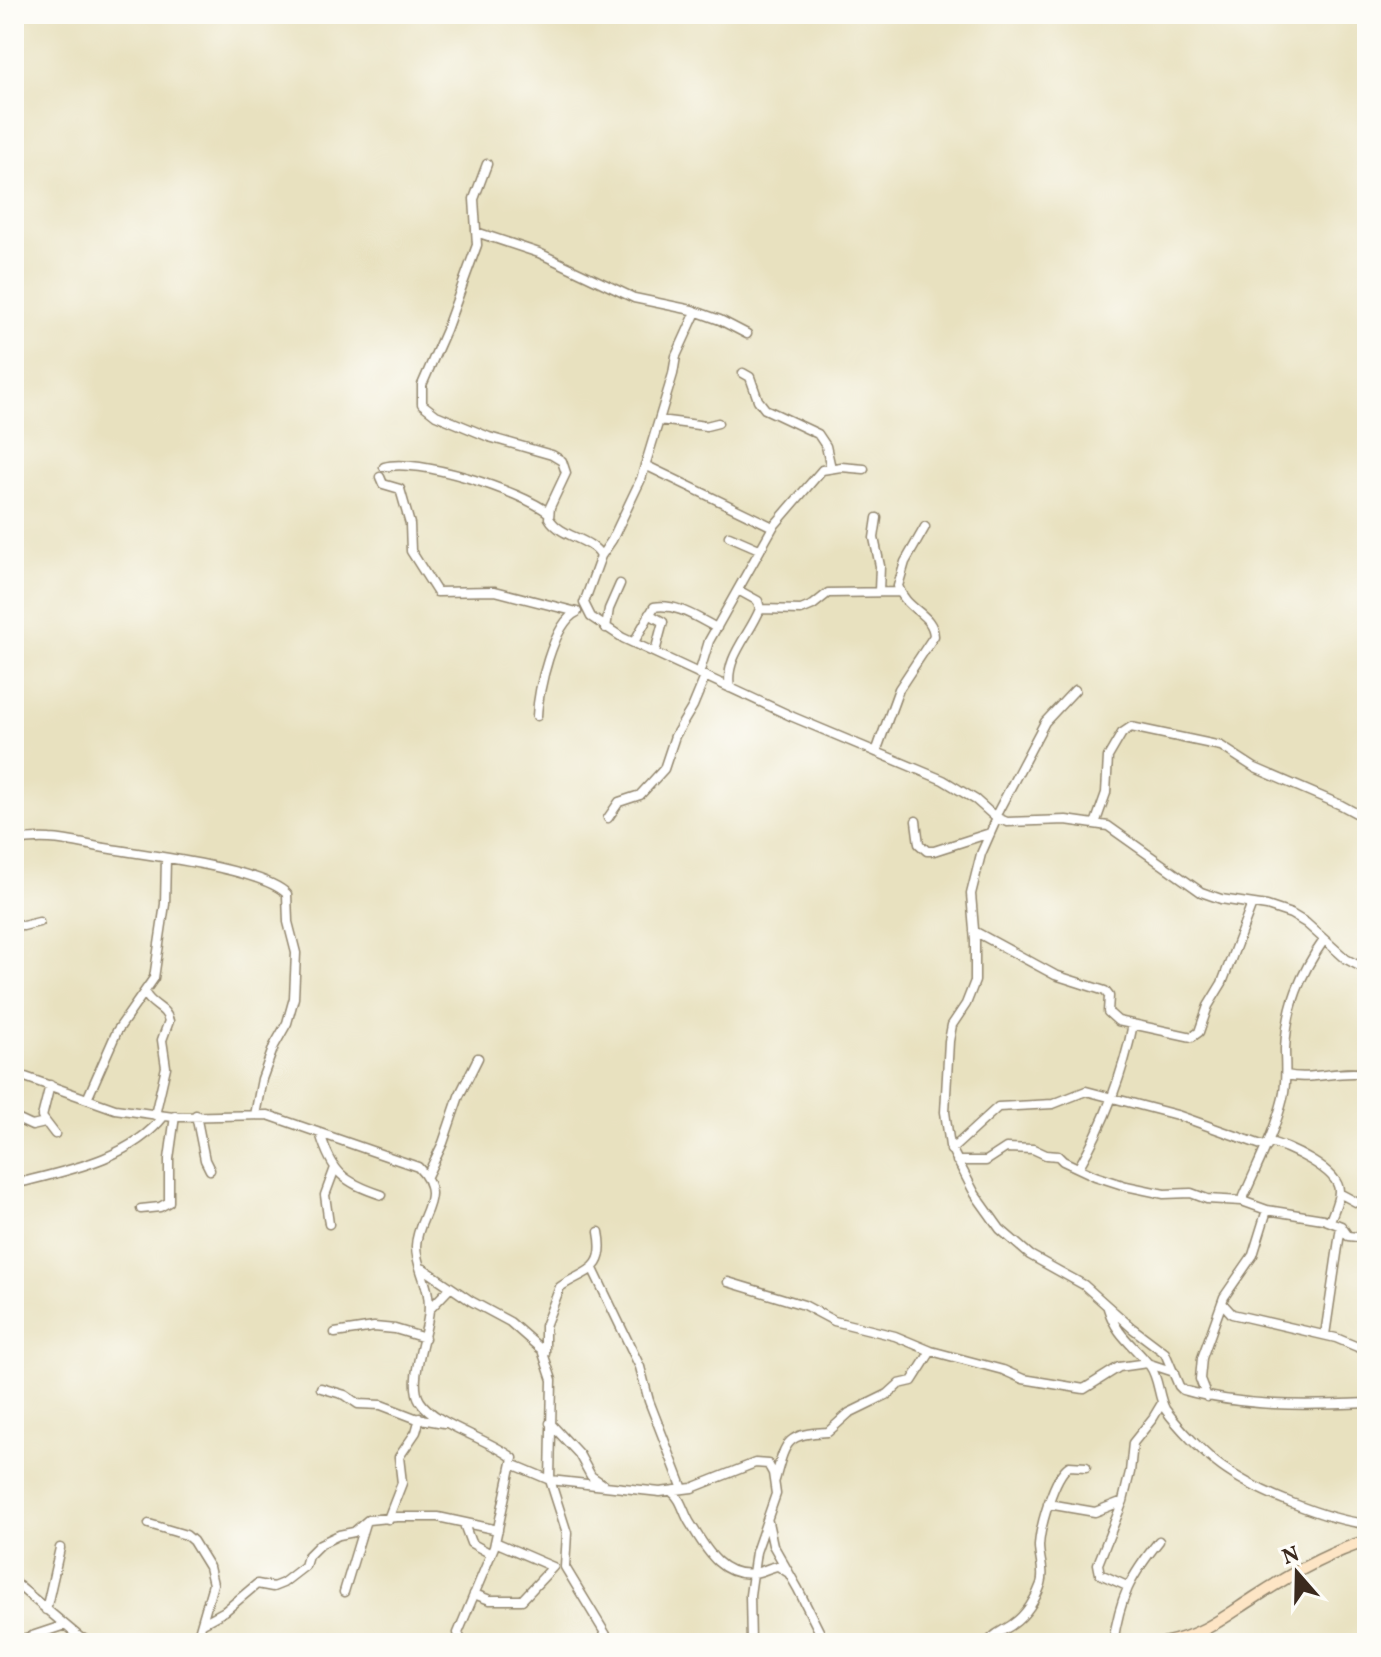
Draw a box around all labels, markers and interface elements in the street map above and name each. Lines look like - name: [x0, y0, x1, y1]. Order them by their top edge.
- north arrow: [1257, 1533, 1337, 1613]
- text: N: [1278, 1539, 1304, 1574]

